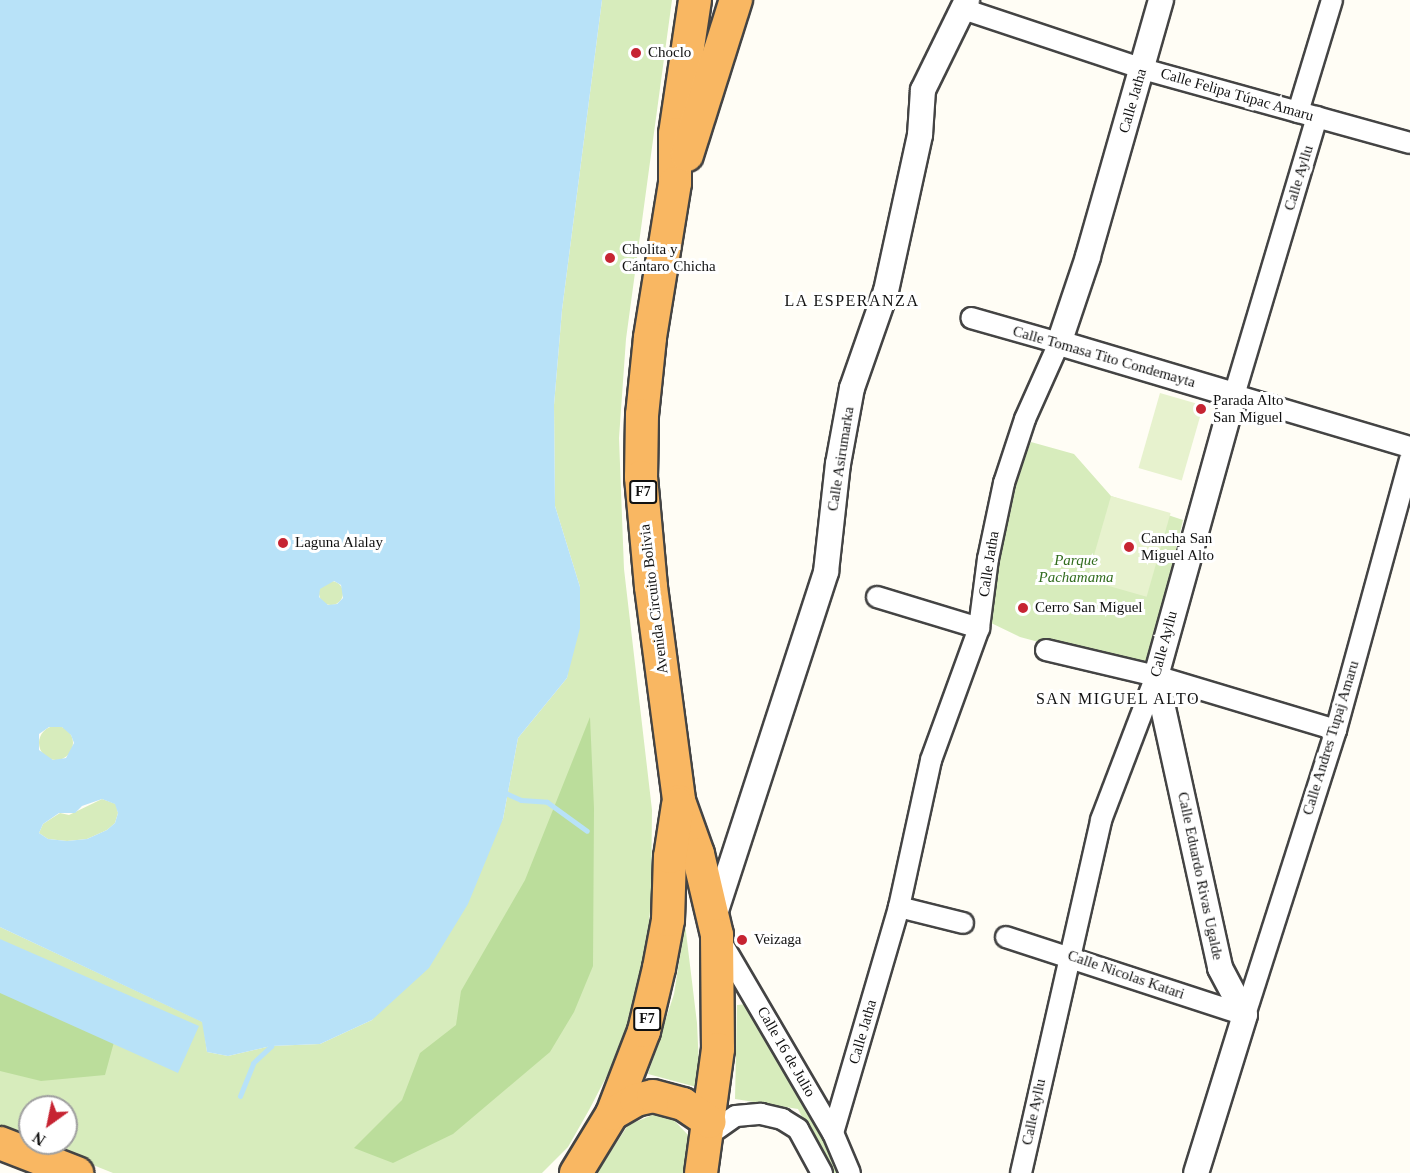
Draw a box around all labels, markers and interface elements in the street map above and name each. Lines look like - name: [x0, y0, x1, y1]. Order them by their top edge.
- place label: Choclo: [648, 44, 691, 62]
- marker: Choclo: [629, 46, 643, 60]
- street label: Calle Felipa Túpac Amaru: [1158, 64, 1316, 126]
- street label: Calle Jatha: [1115, 67, 1151, 135]
- street label: Calle Ayllu: [1280, 143, 1318, 213]
- place label: Cholita y Cántaro Chicha: [622, 240, 716, 275]
- marker: Cholita y Cántaro Chicha: [603, 251, 617, 265]
- district label: LA ESPERANZA: [784, 291, 920, 311]
- street label: Calle Tomasa Tito Condemayta: [1010, 322, 1198, 392]
- place label: Parada Alto San Miguel: [1213, 391, 1284, 426]
- marker: Parada Alto San Miguel: [1194, 402, 1208, 416]
- street label: Calle Asirumarka: [824, 405, 858, 513]
- road number: F7: [628, 481, 658, 503]
- street label: Avenida Circuito Bolivia: [636, 523, 672, 675]
- place label: Cancha San Miguel Alto: [1141, 529, 1215, 564]
- street label: Calle Jatha: [975, 530, 1003, 598]
- place label: Laguna Alalay: [295, 534, 384, 552]
- marker: Laguna Alalay: [276, 536, 290, 550]
- marker: Cancha San Miguel Alto: [1122, 540, 1136, 554]
- park label: Parque Pachamama: [1039, 551, 1113, 586]
- place label: Cerro San Miguel: [1035, 599, 1142, 617]
- marker: Cerro San Miguel: [1016, 601, 1030, 615]
- street label: Calle Ayllu: [1146, 609, 1182, 679]
- street label: Calle Andres Tupaj Amaru: [1299, 658, 1363, 818]
- district label: SAN MIGUEL ALTO: [1035, 689, 1201, 709]
- street label: Calle Eduardo Rivas Ugalde: [1173, 790, 1227, 962]
- place label: Veizaga: [754, 931, 801, 949]
- marker: Veizaga: [735, 933, 749, 947]
- street label: Calle Nicolas Katari: [1065, 947, 1187, 1003]
- street label: Calle Jatha: [845, 998, 881, 1066]
- street label: Calle 16 de Julio: [753, 1004, 819, 1100]
- road number: F7: [632, 1008, 662, 1030]
- street label: Calle Ayllu: [1018, 1077, 1050, 1147]
- north arrow: [18, 1095, 78, 1155]
- text: N: [30, 1129, 48, 1149]

